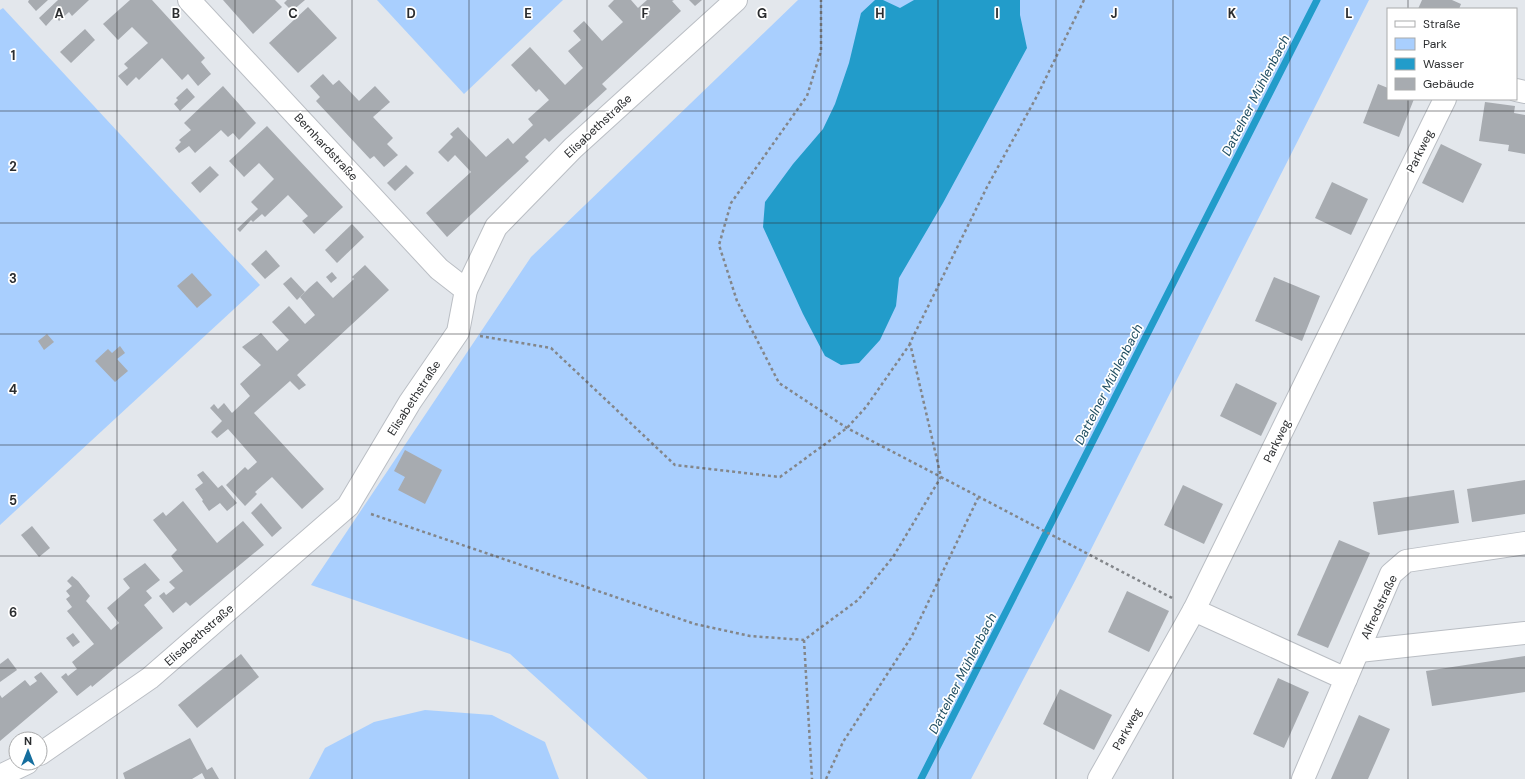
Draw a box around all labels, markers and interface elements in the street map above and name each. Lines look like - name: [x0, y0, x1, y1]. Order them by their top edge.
- text: A: [54, 5, 64, 22]
- text: B: [172, 5, 180, 22]
- text: C: [288, 5, 298, 22]
- text: D: [406, 5, 416, 22]
- text: E: [524, 5, 532, 22]
- text: F: [641, 5, 649, 22]
- text: G: [757, 5, 767, 22]
- text: H: [875, 5, 885, 22]
- text: I: [995, 5, 999, 22]
- text: J: [1110, 5, 1118, 22]
- text: K: [1228, 5, 1237, 22]
- text: L: [1345, 5, 1353, 22]
- legend: [1387, 8, 1517, 100]
- text: Straße: [1423, 16, 1460, 32]
- water label: Dattelner Mühlenbach: [1218, 32, 1293, 159]
- text: Park: [1423, 36, 1447, 52]
- text: 1: [11, 47, 15, 64]
- text: Wasser: [1423, 56, 1464, 72]
- text: Gebäude: [1423, 76, 1474, 92]
- street label: Elisabethstraße: [561, 90, 635, 161]
- street label: Bernhardstraße: [291, 110, 361, 184]
- street label: Parkweg: [1403, 127, 1437, 175]
- text: 2: [9, 158, 17, 175]
- text: 3: [9, 270, 17, 287]
- water label: Dattelner Mühlenbach: [1071, 321, 1146, 448]
- street label: Elisabethstraße: [384, 357, 444, 439]
- text: 4: [9, 381, 17, 398]
- street label: Parkweg: [1260, 417, 1294, 465]
- text: 5: [9, 492, 17, 509]
- street label: Alfredstraße: [1357, 572, 1401, 642]
- street label: Elisabethstraße: [161, 600, 237, 669]
- text: 6: [9, 604, 17, 621]
- water label: Dattelner Mühlenbach: [925, 610, 1000, 737]
- street label: Parkweg: [1109, 705, 1145, 753]
- north arrow: [8, 731, 48, 771]
- text: N: [24, 734, 32, 748]

